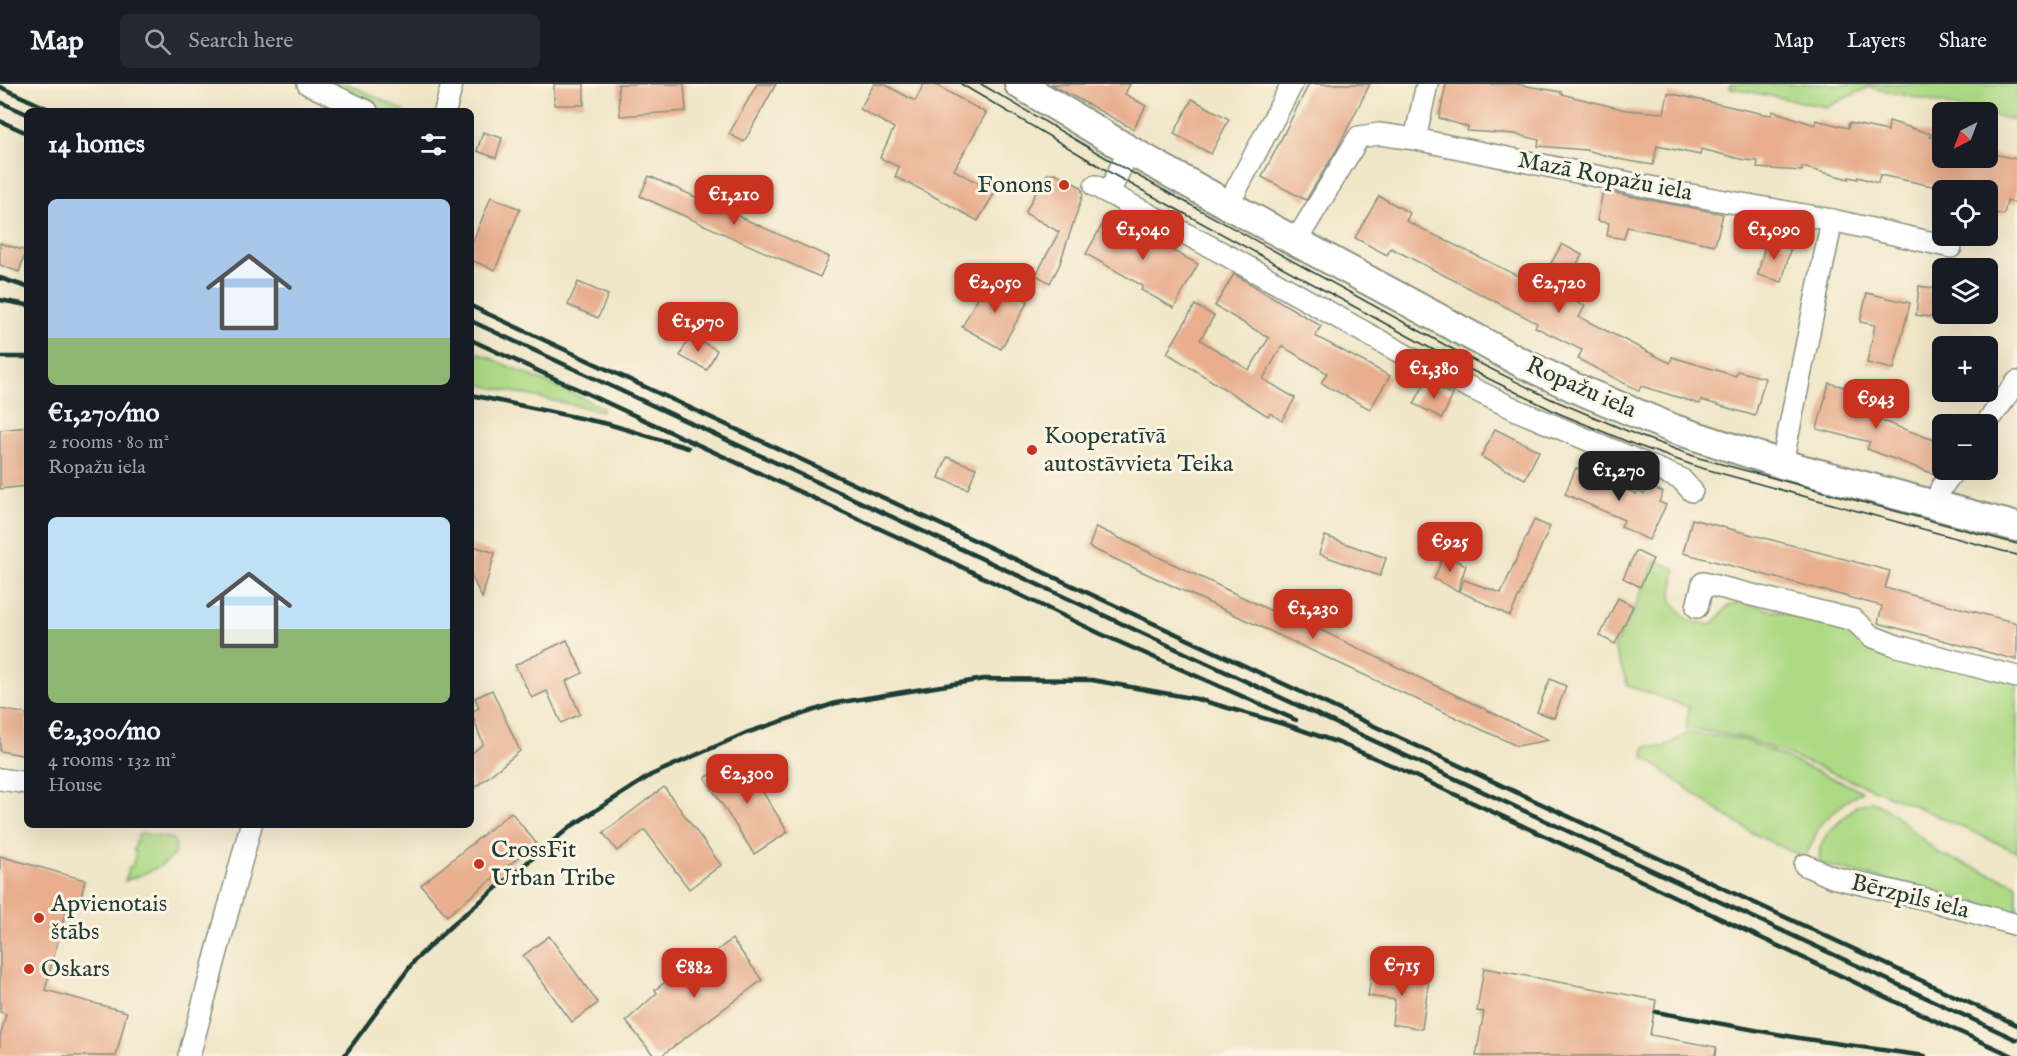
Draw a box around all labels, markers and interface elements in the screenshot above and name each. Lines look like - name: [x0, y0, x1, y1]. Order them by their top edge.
- search box: [120, 14, 540, 68]
- text: Map: [30, 24, 84, 59]
- icon: search: [141, 25, 174, 58]
- text: Search here: [189, 27, 293, 55]
- text: Map: [1774, 28, 1814, 55]
- text: Layers: [1847, 28, 1906, 55]
- text: Share: [1939, 28, 1987, 55]
- north arrow: [1932, 102, 1998, 168]
- map controls: [1932, 102, 1998, 480]
- text: 14 homes: [48, 128, 145, 161]
- icon: filters: [417, 128, 450, 161]
- street label: Mazā Ropažu iela: [1515, 145, 1696, 209]
- place label: Fonons: [977, 170, 1052, 201]
- pin: €1,210: [685, 175, 783, 226]
- marker: Fonons: [1057, 178, 1071, 192]
- button: locate: [1932, 180, 1998, 246]
- text: €1,210: [708, 182, 760, 207]
- pin: €1,040: [1094, 210, 1192, 261]
- pin: €1,090: [1725, 210, 1823, 261]
- text: €1,040: [1116, 217, 1170, 242]
- text: €1,090: [1748, 217, 1800, 242]
- icon: home: [195, 238, 303, 346]
- button: layers: [1932, 258, 1998, 324]
- pin: €2,050: [946, 263, 1044, 314]
- pin: €2,720: [1510, 263, 1608, 314]
- text: €2,050: [968, 270, 1022, 295]
- text: €2,720: [1532, 270, 1586, 295]
- pin: €1,970: [649, 302, 747, 353]
- text: €1,970: [672, 309, 724, 334]
- button: +: [1932, 336, 1998, 402]
- pin: €1,380: [1385, 349, 1483, 400]
- street label: Ropažu iela: [1521, 350, 1642, 426]
- text: €1,380: [1409, 356, 1459, 381]
- pin: €943: [1840, 379, 1912, 430]
- text: €943: [1857, 386, 1895, 411]
- text: €1,270/mo: [48, 397, 160, 430]
- button: −: [1932, 414, 1998, 480]
- place label: Kooperatīvā autostāvvieta Teika: [1044, 421, 1234, 480]
- text: 2 rooms · 80 m²: [48, 430, 169, 455]
- marker: Kooperatīvā autostāvvieta Teika: [1025, 443, 1039, 457]
- pin: €1,270: [1570, 451, 1668, 502]
- text: Ropažu iela: [48, 455, 146, 480]
- text: €1,270: [1593, 458, 1645, 483]
- pin: €925: [1414, 522, 1486, 573]
- text: €925: [1431, 529, 1469, 554]
- icon: home: [195, 556, 303, 664]
- pin: €1,230: [1264, 589, 1362, 640]
- text: €1,230: [1287, 596, 1339, 621]
- text: €2,300/mo: [48, 715, 160, 748]
- text: 4 rooms · 132 m²: [48, 748, 176, 773]
- pin: €2,300: [698, 754, 796, 805]
- text: €2,300: [720, 761, 774, 786]
- text: House: [48, 773, 102, 798]
- place label: CrossFit Urban Tribe: [491, 835, 615, 894]
- marker: CrossFit Urban Tribe: [472, 857, 486, 871]
- street label: Bērzpils iela: [1848, 867, 1973, 927]
- place label: Apvienotais štābs: [50, 889, 167, 948]
- marker: Apvienotais štābs: [32, 911, 46, 925]
- pin: €715: [1366, 946, 1438, 997]
- pin: €882: [658, 948, 730, 999]
- text: €715: [1384, 953, 1420, 978]
- place label: Oskars: [41, 954, 110, 985]
- text: €882: [676, 955, 712, 980]
- marker: Oskars: [22, 962, 36, 976]

